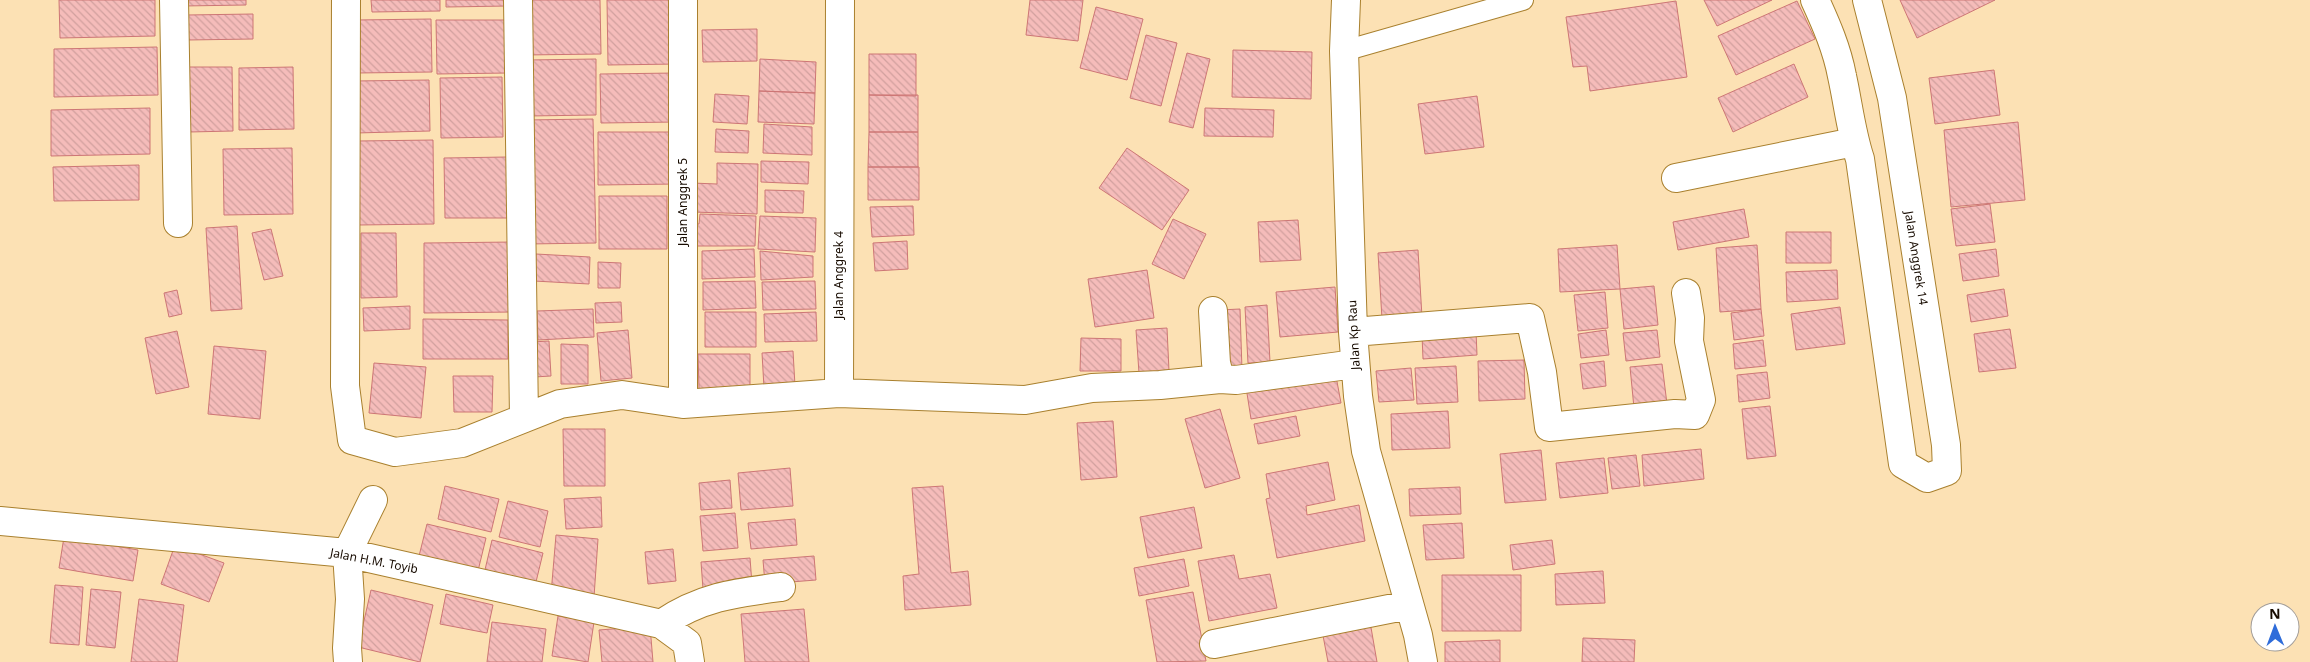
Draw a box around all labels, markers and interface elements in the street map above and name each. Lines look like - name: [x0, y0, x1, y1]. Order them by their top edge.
- street label: Jalan Anggrek 5: [674, 158, 691, 247]
- street label: Jalan Anggrek 14: [1901, 209, 1932, 306]
- street label: Jalan Anggrek 4: [830, 231, 847, 320]
- street label: Jalan Kp Rau: [1343, 300, 1364, 371]
- street label: Jalan H.M. Toyib: [328, 543, 419, 577]
- north arrow: [2250, 602, 2300, 652]
- text: N: [2269, 604, 2281, 623]

